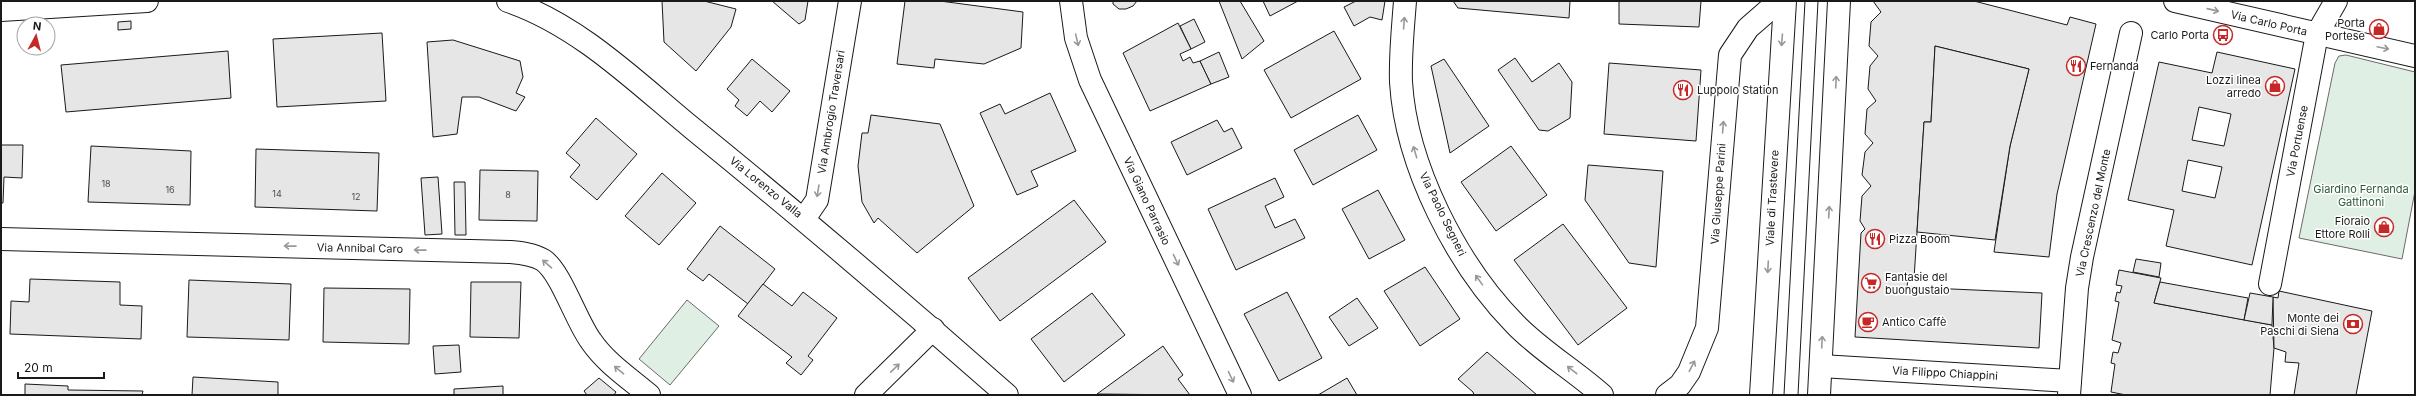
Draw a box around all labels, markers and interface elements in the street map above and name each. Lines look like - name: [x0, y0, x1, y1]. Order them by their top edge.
- one-way arrow: [2206, 6, 2219, 14]
- street label: Via Carlo Porta: [2229, 7, 2309, 39]
- north arrow: [16, 16, 56, 56]
- place label: Porta Portese: [2325, 16, 2365, 43]
- one-way arrow: [1400, 17, 1407, 30]
- shop icon: Porta Portese: [2368, 18, 2390, 40]
- text: N: [32, 19, 42, 34]
- bus stop icon: Carlo Porta: [2212, 24, 2234, 46]
- place label: Carlo Porta: [2150, 28, 2209, 42]
- one-way arrow: [1074, 33, 1081, 46]
- one-way arrow: [1779, 33, 1786, 46]
- one-way arrow: [2376, 45, 2389, 53]
- street label: Via Ambrogio Traversari: [814, 49, 848, 175]
- restaurant icon: Fernanda: [2065, 55, 2087, 77]
- place label: Fernanda: [2090, 59, 2139, 73]
- place label: Lozzi linea arredo: [2206, 73, 2261, 100]
- shop icon: Lozzi linea arredo: [2264, 75, 2286, 97]
- one-way arrow: [1832, 76, 1839, 89]
- restaurant icon: Luppolo Station: [1672, 79, 1694, 101]
- place label: Luppolo Station: [1697, 83, 1778, 97]
- street label: Via Portuense: [2283, 104, 2311, 178]
- one-way arrow: [1720, 121, 1727, 134]
- street label: Via Giuseppe Parini: [1707, 143, 1729, 245]
- one-way arrow: [1411, 145, 1418, 158]
- street label: Via Crescenzo del Monte: [2073, 148, 2113, 278]
- street label: Viale di Trastevere: [1762, 150, 1782, 246]
- street label: Via Lorenzo Valla: [727, 153, 805, 221]
- street label: Via Giano Parrasio: [1120, 155, 1174, 248]
- street label: Via Paolo Segneri: [1417, 170, 1469, 258]
- house number: 18: [101, 178, 111, 189]
- park label: Giardino Fernanda Gattinoni: [2313, 182, 2409, 209]
- house number: 16: [165, 184, 175, 195]
- one-way arrow: [814, 184, 822, 197]
- house number: 14: [272, 188, 282, 199]
- house number: 8: [505, 189, 511, 200]
- house number: 12: [351, 191, 361, 202]
- one-way arrow: [1825, 206, 1832, 219]
- place label: Fioraio Ettore Rolli: [2315, 214, 2370, 241]
- shop icon: Fioraio Ettore Rolli: [2373, 216, 2395, 238]
- restaurant icon: Pizza Boom: [1864, 228, 1886, 250]
- place label: Pizza Boom: [1889, 232, 1950, 246]
- street label: Via Annibal Caro: [317, 240, 404, 256]
- one-way arrow: [284, 243, 297, 250]
- one-way arrow: [414, 246, 427, 253]
- one-way arrow: [1173, 254, 1180, 266]
- one-way arrow: [541, 260, 552, 269]
- one-way arrow: [1765, 260, 1772, 273]
- place label: Fantasie del buongustaio: [1885, 270, 1950, 297]
- supermarket icon: Fantasie del buongustaio: [1860, 272, 1882, 294]
- one-way arrow: [1475, 275, 1483, 286]
- cafe icon: Antico Caffè: [1857, 311, 1879, 333]
- place label: Monte dei Paschi di Siena: [2260, 311, 2339, 338]
- bank icon: Monte dei Paschi di Siena: [2342, 313, 2364, 335]
- place label: Antico Caffè: [1882, 315, 1946, 329]
- one-way arrow: [1818, 336, 1825, 349]
- scale bar: [18, 354, 104, 380]
- text: 20 m: [24, 360, 53, 375]
- one-way arrow: [1689, 360, 1696, 372]
- street label: Via Filippo Chiappini: [1892, 363, 1998, 383]
- one-way arrow: [889, 364, 899, 373]
- one-way arrow: [613, 366, 624, 375]
- one-way arrow: [1566, 366, 1577, 374]
- one-way arrow: [1228, 371, 1235, 383]

